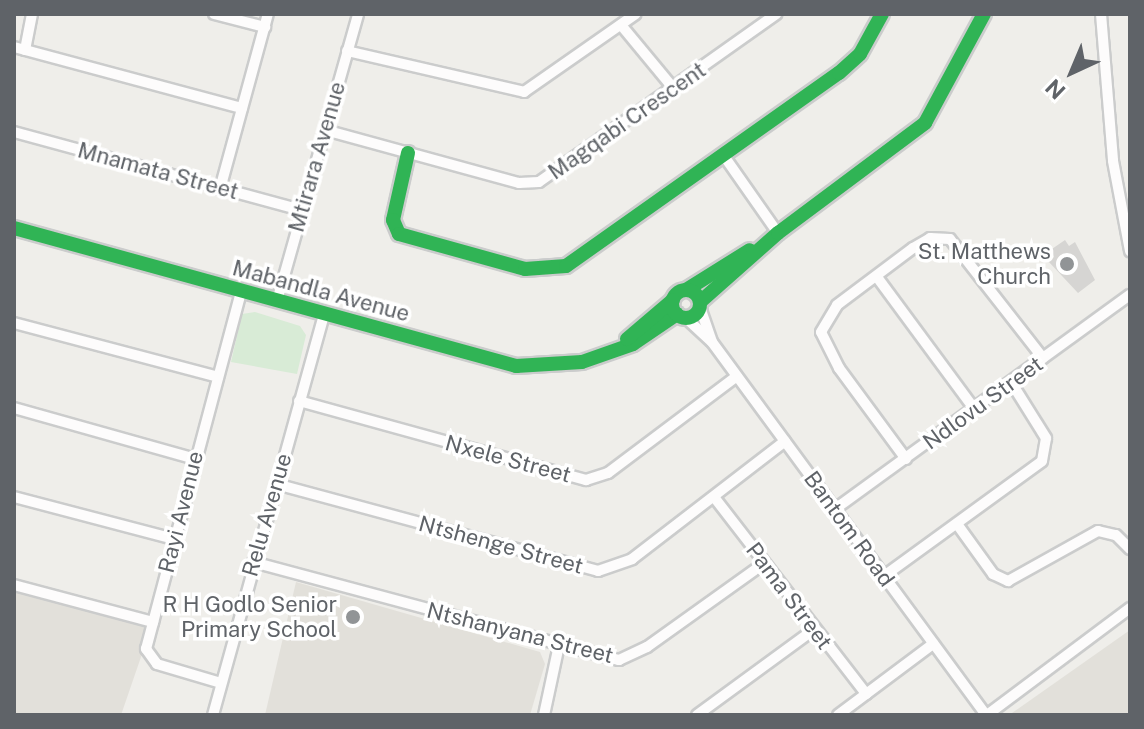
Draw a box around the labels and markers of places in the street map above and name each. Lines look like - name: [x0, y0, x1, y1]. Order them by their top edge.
- place label: St. Matthews Church: [918, 238, 1051, 290]
- marker: St. Matthews Church: [1058, 255, 1076, 273]
- place label: R H Godlo Senior Primary School: [162, 591, 337, 642]
- marker: R H Godlo Senior Primary School: [344, 608, 362, 626]

